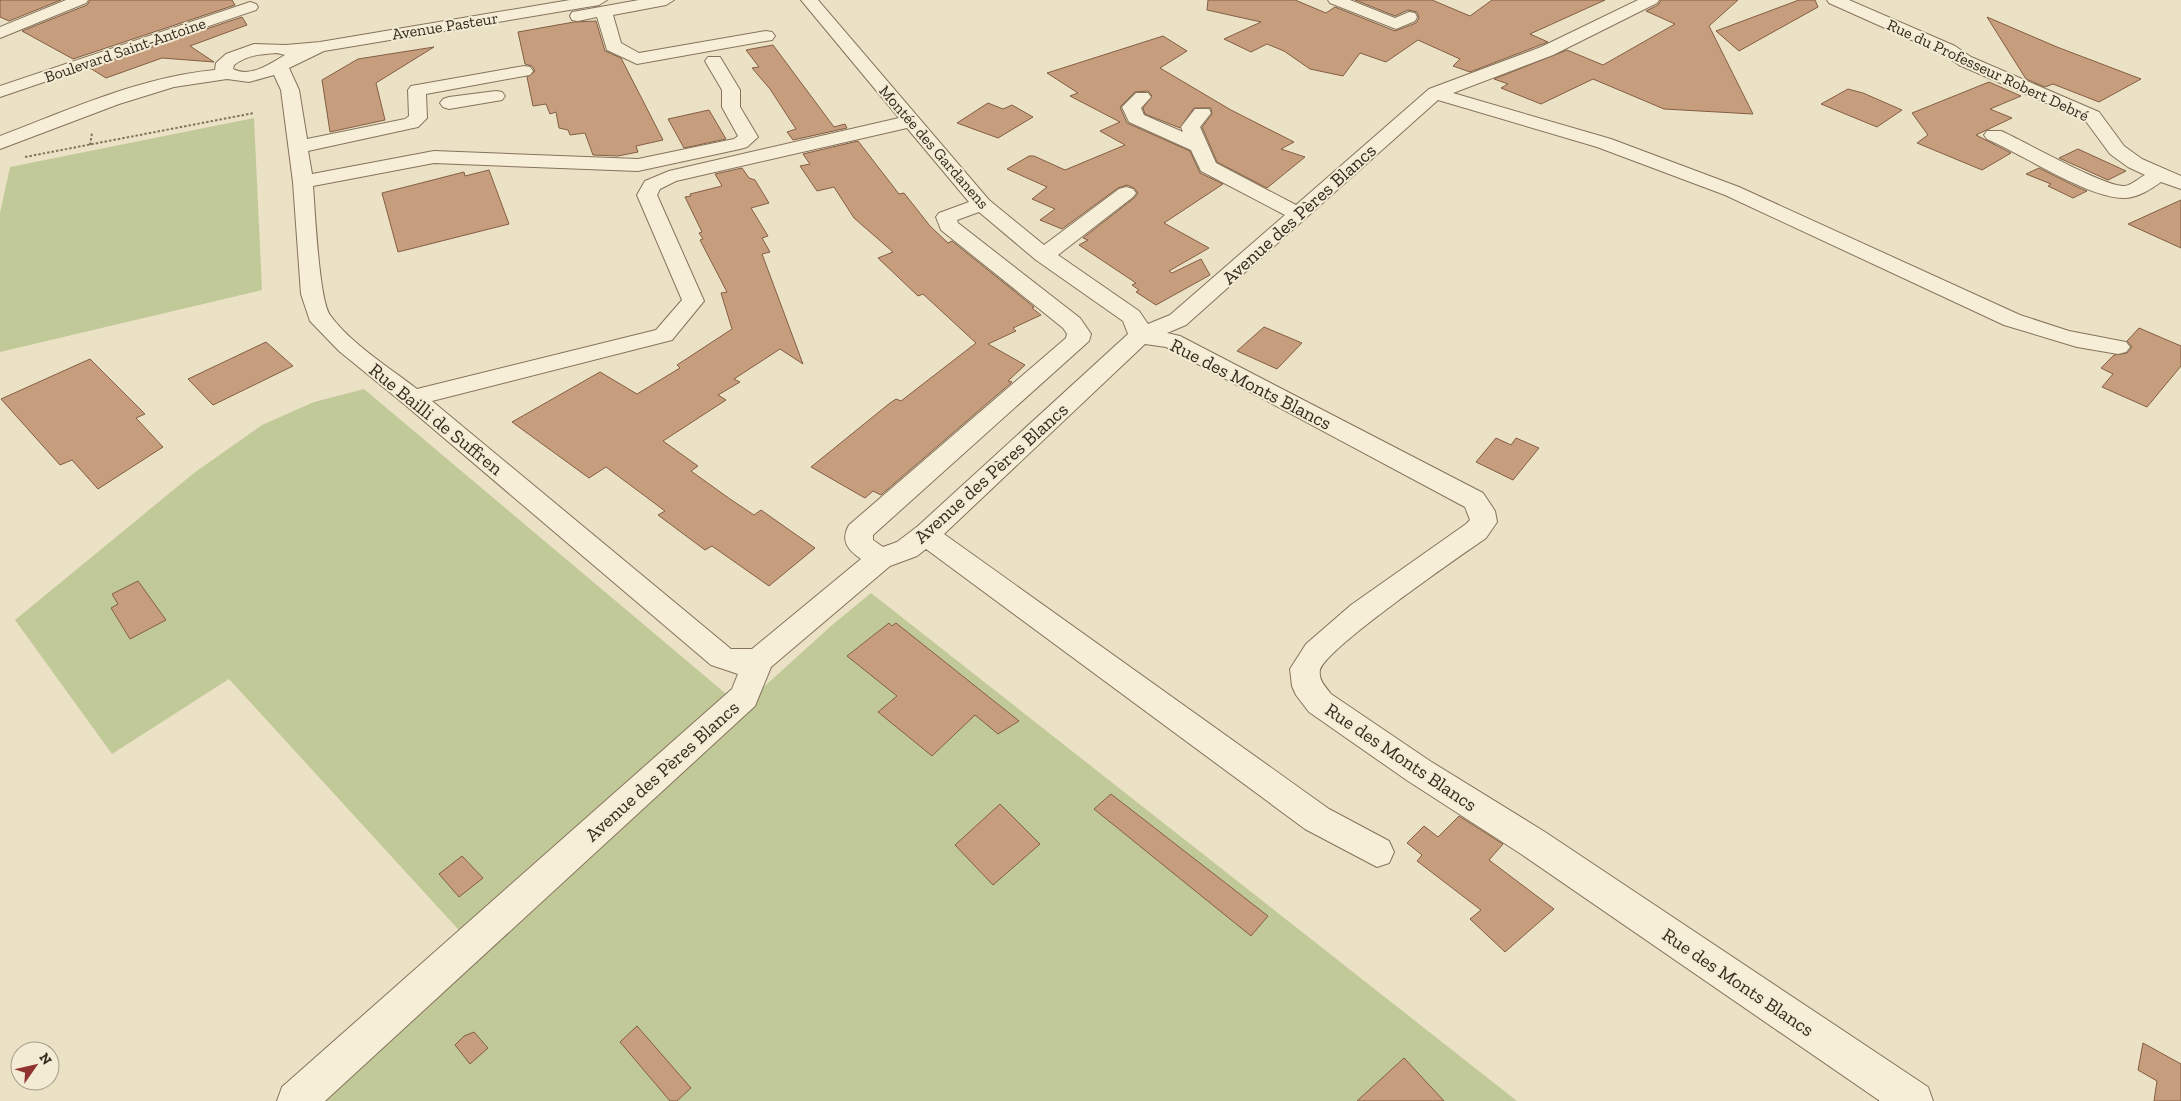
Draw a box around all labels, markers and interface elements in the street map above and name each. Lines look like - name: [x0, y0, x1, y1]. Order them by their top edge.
- street label: Avenue Pasteur: [391, 8, 500, 44]
- street label: Boulevard Saint-Antoine: [42, 13, 208, 87]
- street label: Rue du Professeur Robert Debré: [1884, 15, 2092, 125]
- street label: Montée des Gardanens: [875, 81, 993, 213]
- street label: Avenue des Pères Blancs: [1217, 139, 1381, 289]
- street label: Rue des Monts Blancs: [1167, 333, 1335, 435]
- street label: Rue Bailli de Suffren: [365, 358, 508, 480]
- street label: Avenue des Pères Blancs: [909, 398, 1073, 548]
- street label: Avenue des Pères Blancs: [580, 696, 744, 846]
- street label: Rue des Monts Blancs: [1321, 698, 1481, 816]
- street label: Rue des Monts Blancs: [1658, 923, 1818, 1041]
- north arrow: [10, 1041, 60, 1091]
- text: N: [35, 1050, 56, 1068]

